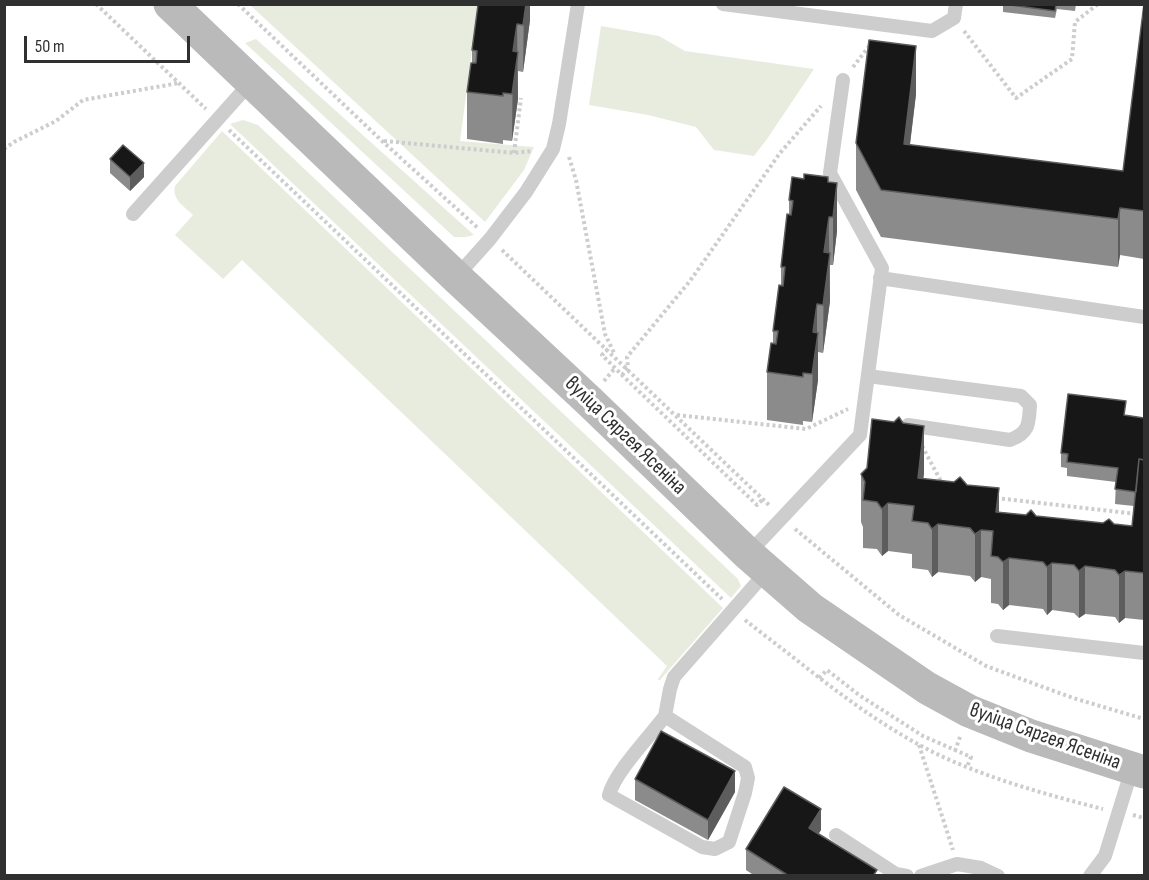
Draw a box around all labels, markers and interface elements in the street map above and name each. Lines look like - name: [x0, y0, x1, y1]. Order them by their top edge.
- scale bar: [27, 24, 194, 62]
- text: 50 m: [35, 36, 65, 57]
- street label: вуліца Сяргея Ясеніна: [559, 372, 691, 500]
- street label: вуліца Сяргея Ясеніна: [966, 698, 1124, 776]

